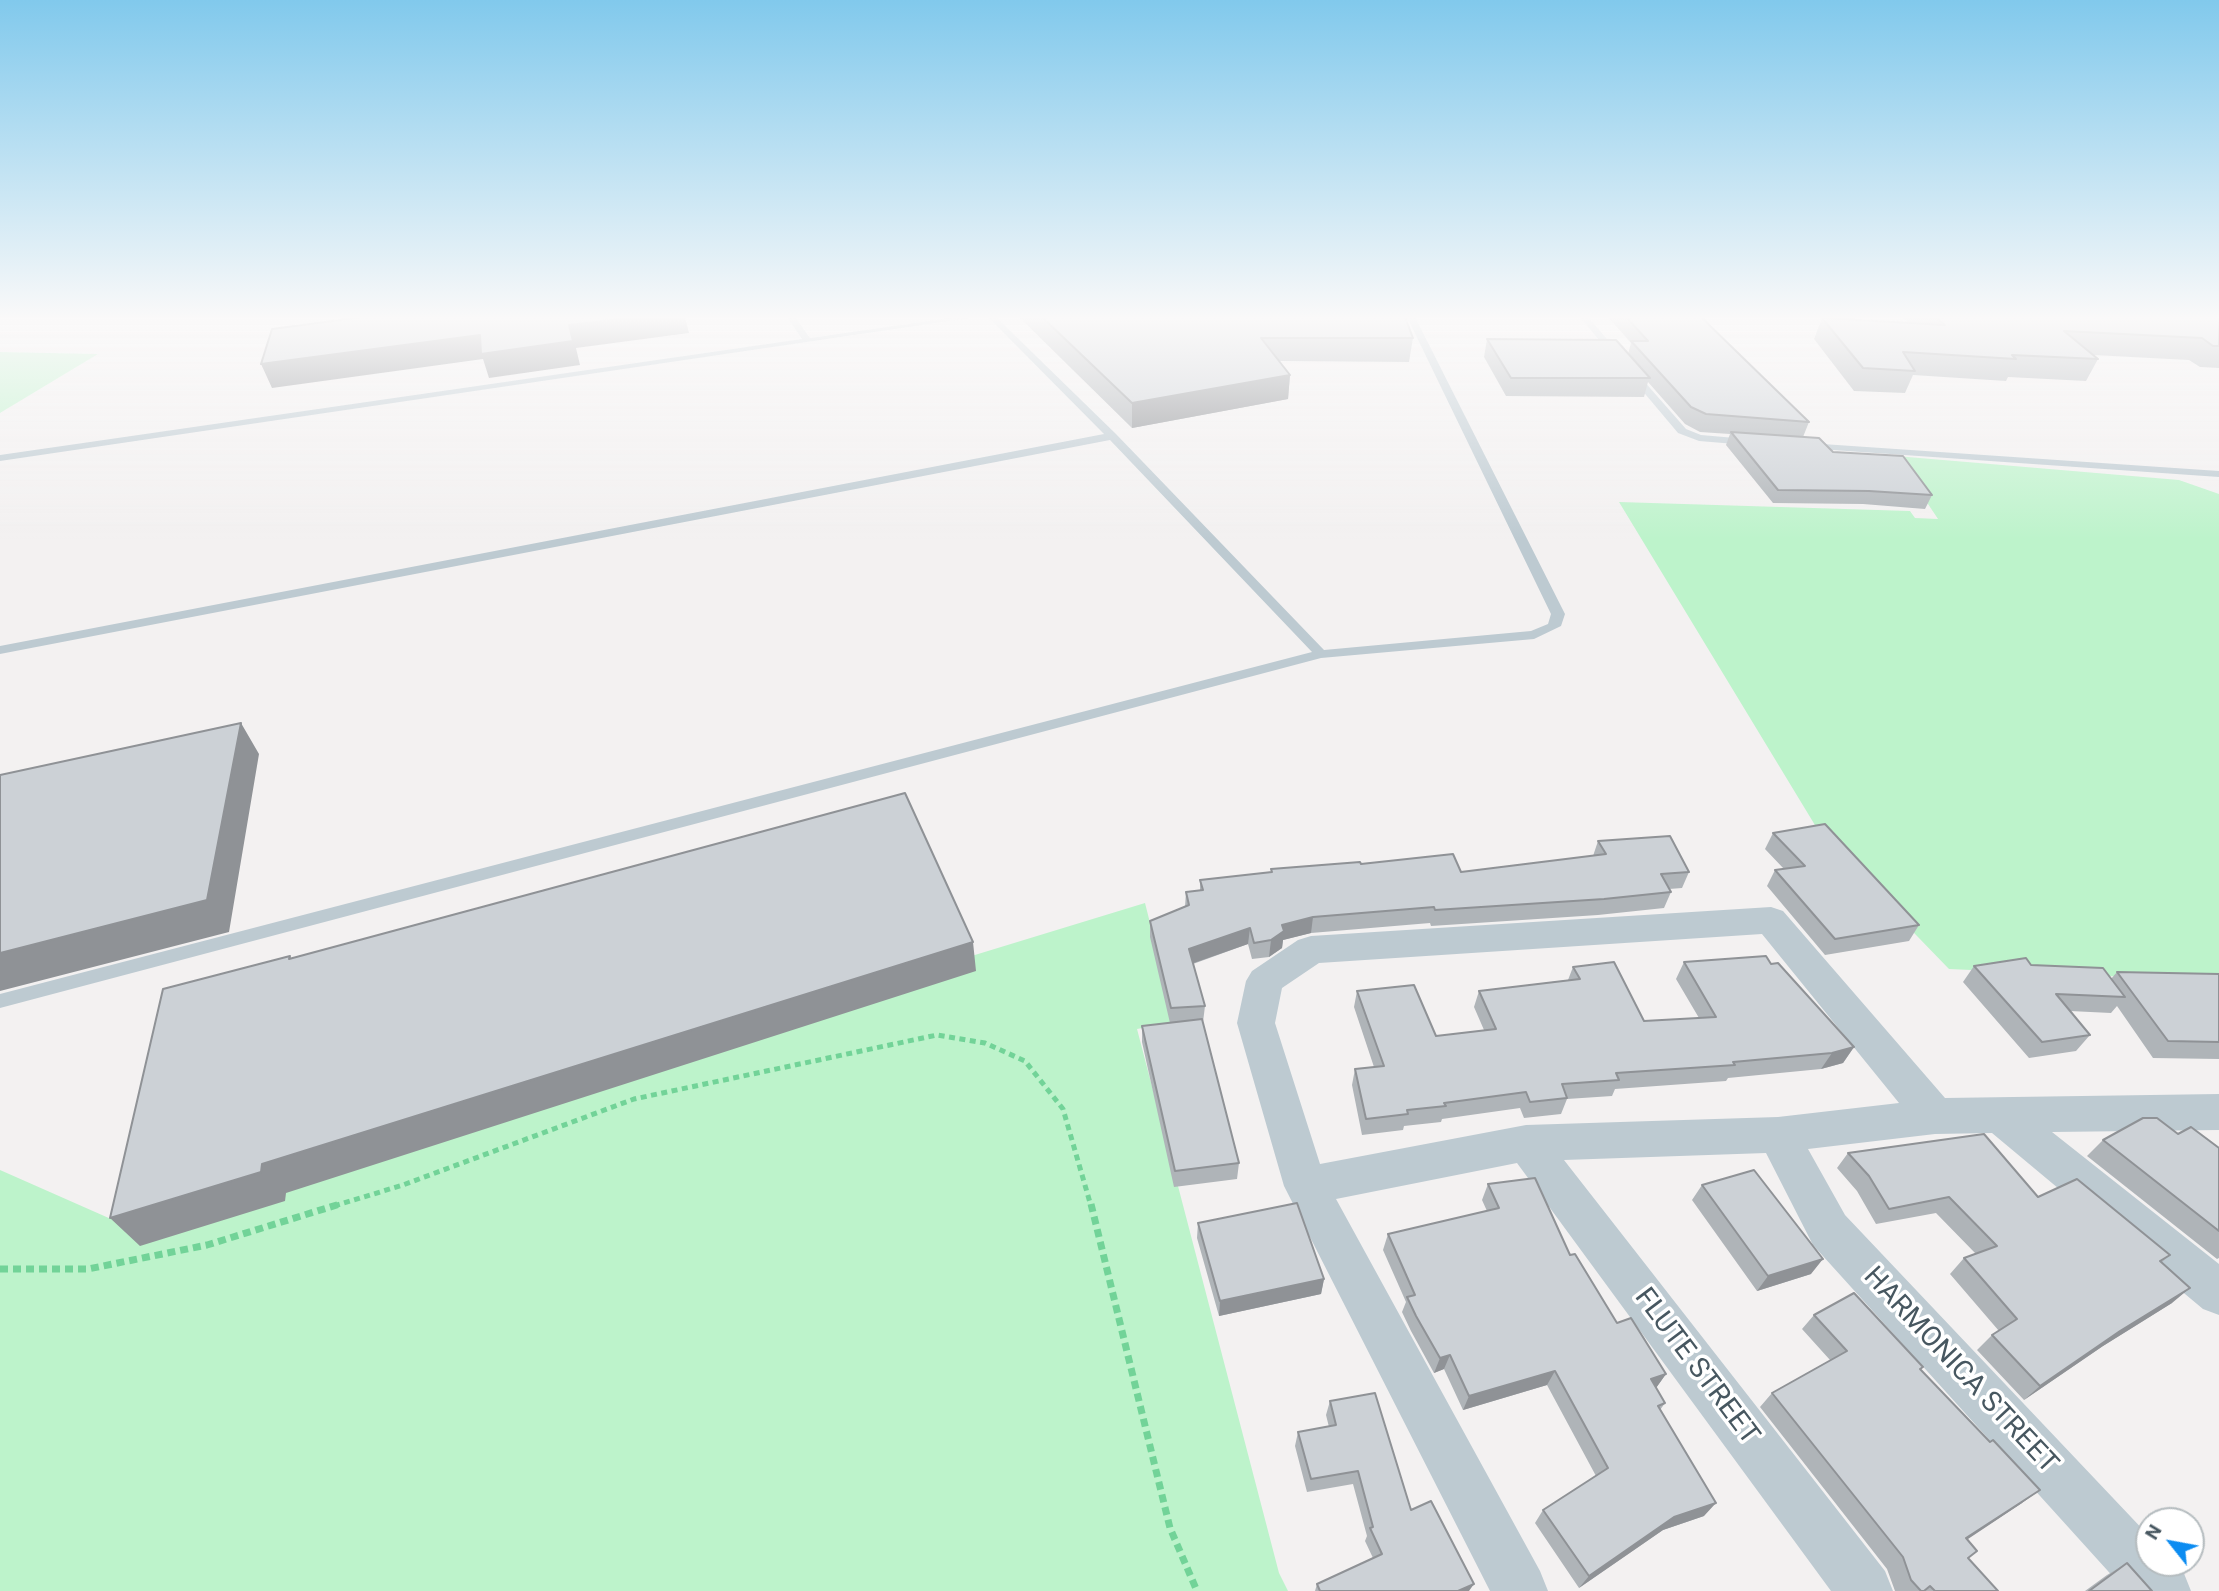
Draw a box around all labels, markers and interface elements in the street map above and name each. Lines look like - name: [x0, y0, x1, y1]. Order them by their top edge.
- street label: HARMONICA STREET: [1856, 1261, 2064, 1481]
- street label: FLUTE STREET: [1626, 1282, 1766, 1452]
- north arrow: [2135, 1507, 2205, 1577]
- text: N: [2140, 1520, 2167, 1544]

